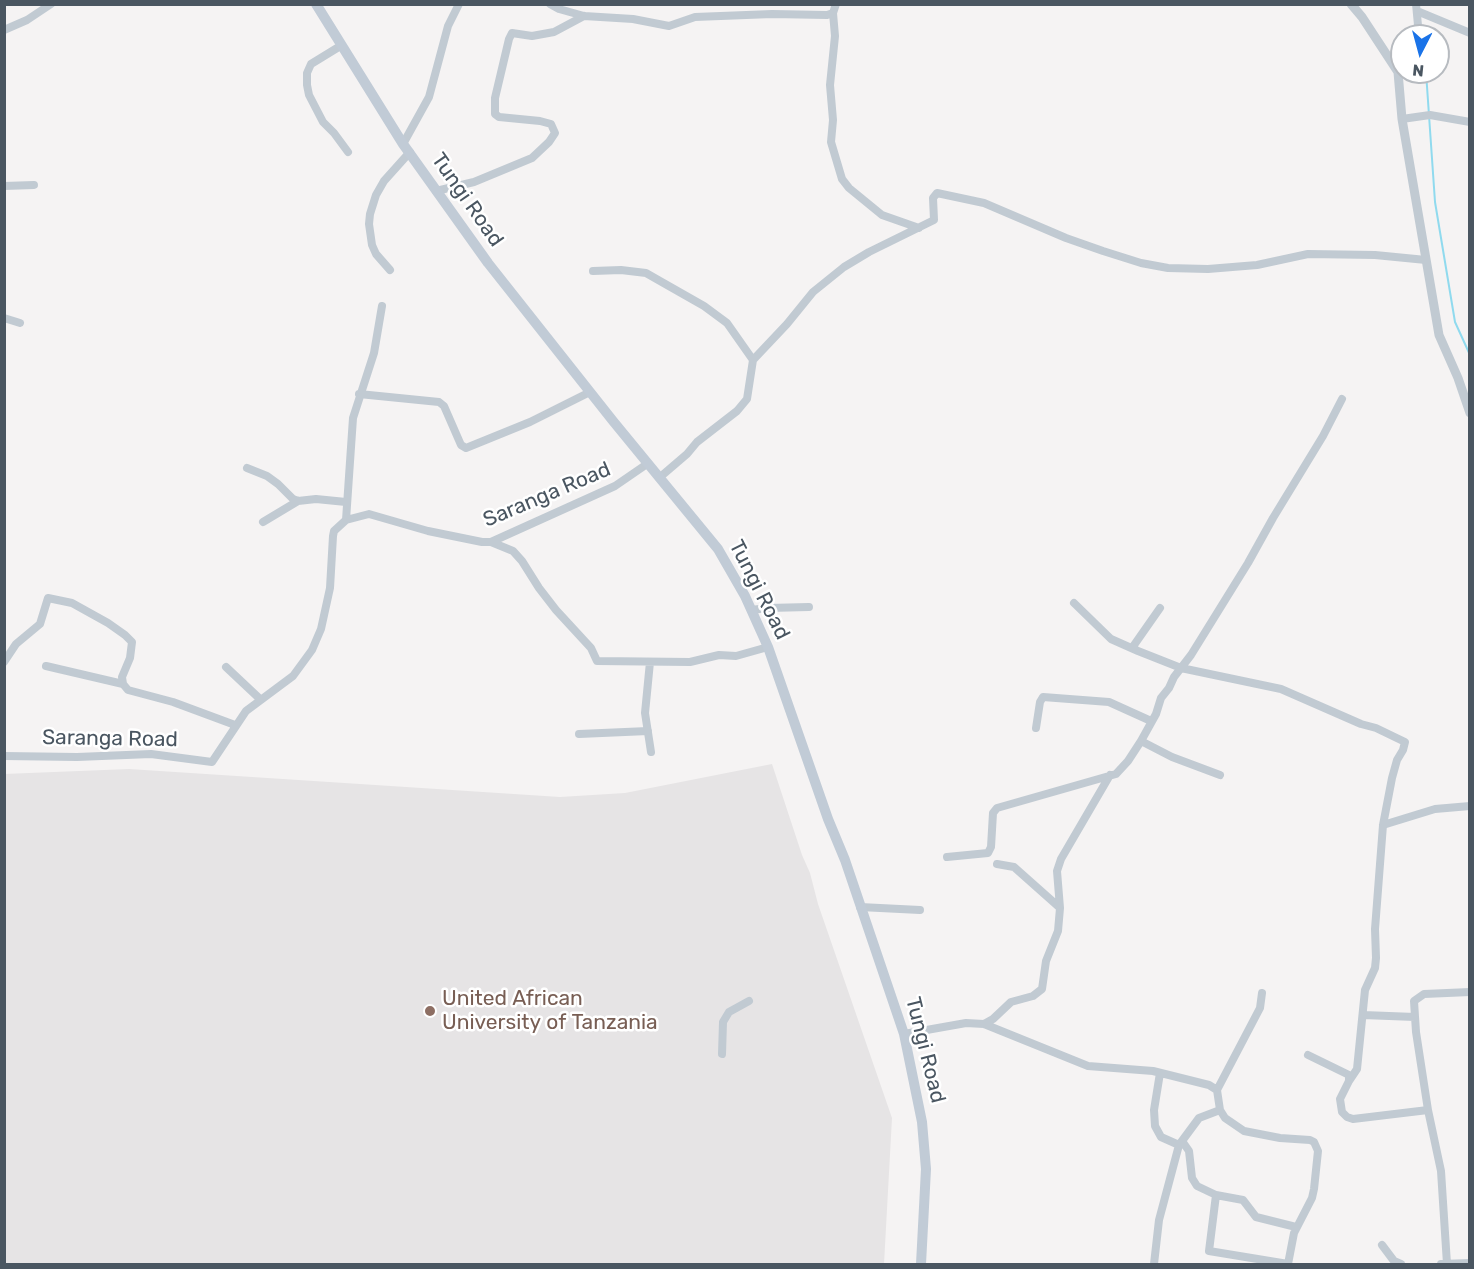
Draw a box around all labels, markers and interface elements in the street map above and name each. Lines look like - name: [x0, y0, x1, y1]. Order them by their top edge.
- north arrow: [1390, 24, 1450, 84]
- text: N: [1412, 60, 1425, 80]
- street label: Tungi Road: [426, 148, 508, 252]
- street label: Saranga Road: [480, 457, 614, 533]
- street label: Tungi Road: [723, 536, 795, 644]
- street label: Saranga Road: [42, 725, 178, 753]
- place label: United African University of Tanzania: [442, 986, 658, 1036]
- street label: Tungi Road: [900, 994, 950, 1106]
- marker: United African University of Tanzania: [423, 1004, 437, 1018]

